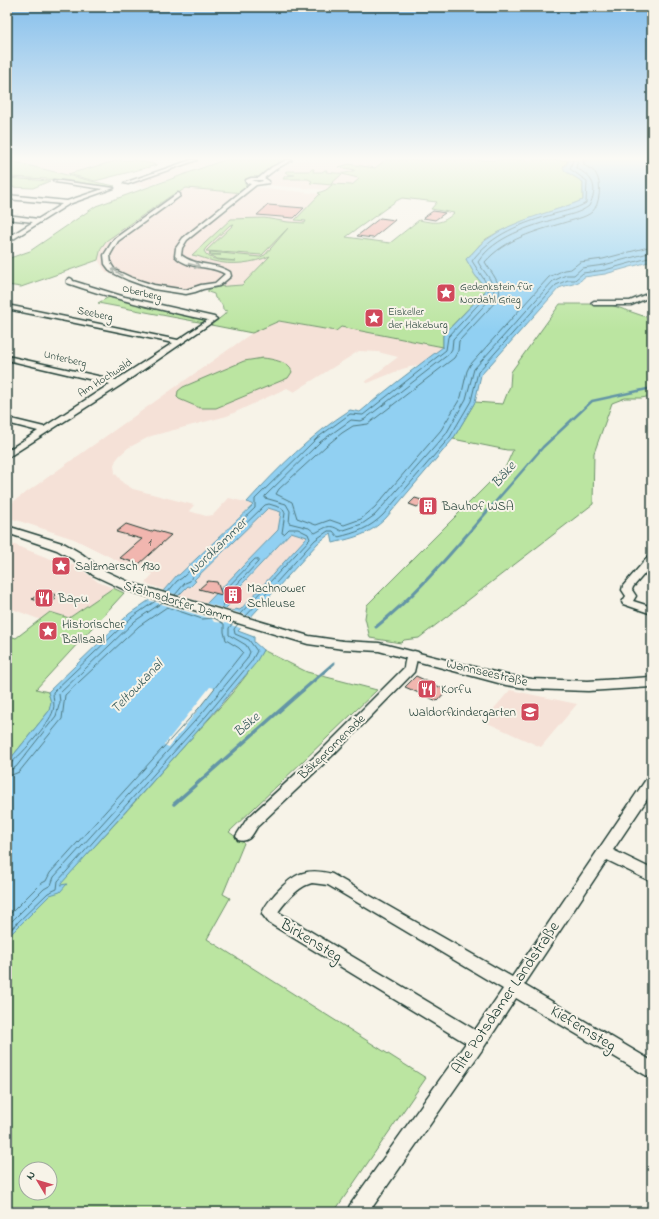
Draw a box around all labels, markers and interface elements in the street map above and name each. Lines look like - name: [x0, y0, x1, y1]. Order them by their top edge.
- one-way arrow: [187, 261, 200, 269]
- one-way arrow: [112, 268, 123, 276]
- place label: Gedenkstein für Nordahl Grieg: [460, 279, 533, 309]
- street label: Oberberg: [120, 280, 164, 307]
- place icon: Gedenkstein für Nordahl Grieg: [435, 282, 457, 304]
- street label: Seeberg: [76, 302, 114, 327]
- place label: Eiskeller der Hakeburg: [388, 304, 448, 334]
- place icon: Eiskeller der Hakeburg: [363, 307, 385, 329]
- street label: Unterberg: [42, 346, 88, 373]
- street label: Am Hochwald: [75, 355, 135, 401]
- water label: Bäke: [487, 457, 522, 493]
- building icon: Bauhof WSA: [417, 495, 439, 517]
- place label: Bauhof WSA: [441, 497, 514, 516]
- water label: Nordkammer: [184, 512, 253, 581]
- house number: 1: [148, 535, 152, 551]
- place icon: Salzmarsch 1930: [50, 555, 72, 577]
- place label: Salzmarsch 1930: [75, 557, 160, 576]
- street label: Stahnsdorfer Damm: [121, 576, 235, 628]
- place label: Machnower Schleuse: [247, 579, 306, 613]
- building icon: Machnower Schleuse: [222, 584, 244, 606]
- restaurant icon: Bapu: [33, 587, 55, 609]
- place label: Bapu: [57, 589, 88, 608]
- place label: Historischer Ballsaal: [61, 615, 125, 649]
- place icon: Historischer Ballsaal: [37, 620, 59, 642]
- water label: Teltowkanal: [106, 654, 169, 719]
- street label: Wannseestraße: [445, 654, 530, 692]
- restaurant icon: Korfu: [416, 678, 438, 700]
- place label: Korfu: [441, 680, 472, 699]
- school or university icon: Waldorfkindergarten: [519, 701, 541, 723]
- place label: Waldorfkindergarten: [409, 703, 516, 723]
- water label: Bäke: [229, 707, 265, 742]
- street label: Bäkepromenade: [293, 710, 370, 785]
- street label: Birkensteg: [275, 913, 347, 969]
- street label: Alte Potsdamer Landstraße: [446, 916, 567, 1079]
- street label: Kiefernsteg: [545, 1000, 621, 1058]
- north arrow: [18, 1161, 58, 1201]
- text: N: [22, 1168, 40, 1183]

